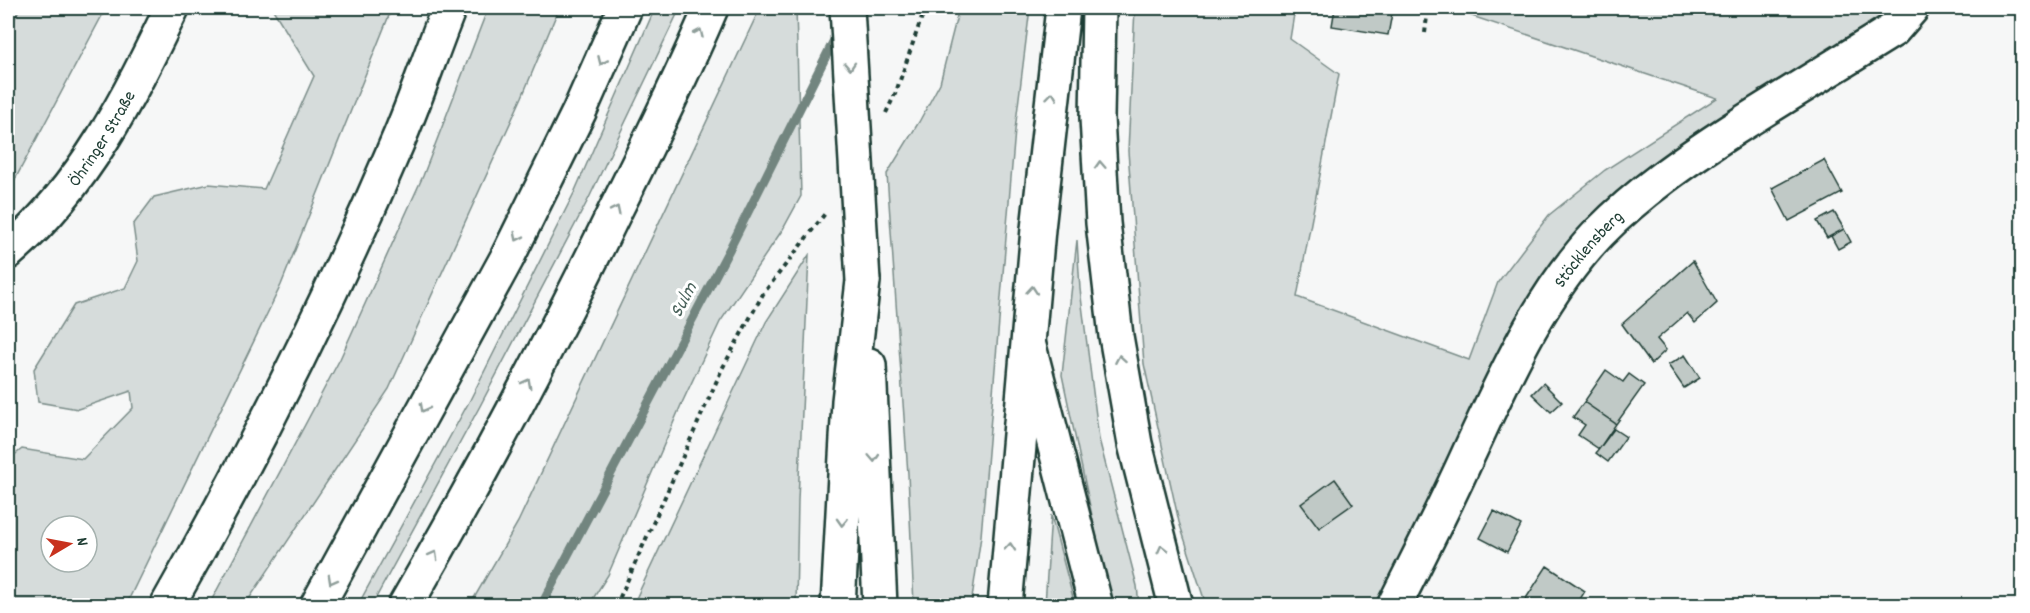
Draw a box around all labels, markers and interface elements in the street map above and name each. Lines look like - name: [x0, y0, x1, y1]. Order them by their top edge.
- one-way arrow: [692, 29, 704, 40]
- one-way arrow: [597, 55, 609, 66]
- one-way arrow: [843, 61, 856, 70]
- street label: Öhringer Straße: [64, 87, 143, 193]
- one-way arrow: [1045, 92, 1057, 101]
- one-way arrow: [1093, 160, 1106, 169]
- one-way arrow: [609, 205, 620, 216]
- street label: Stöcklensberg: [1549, 206, 1630, 294]
- one-way arrow: [513, 231, 525, 242]
- water label: Sulm: [664, 278, 706, 323]
- one-way arrow: [1026, 286, 1039, 295]
- one-way arrow: [1114, 354, 1127, 364]
- one-way arrow: [520, 379, 531, 390]
- one-way arrow: [420, 402, 431, 413]
- one-way arrow: [867, 454, 880, 463]
- north arrow: [39, 514, 99, 574]
- one-way arrow: [836, 518, 849, 527]
- text: N: [69, 536, 93, 548]
- one-way arrow: [1003, 543, 1016, 552]
- one-way arrow: [1156, 544, 1169, 554]
- one-way arrow: [427, 551, 438, 561]
- one-way arrow: [328, 574, 339, 584]

